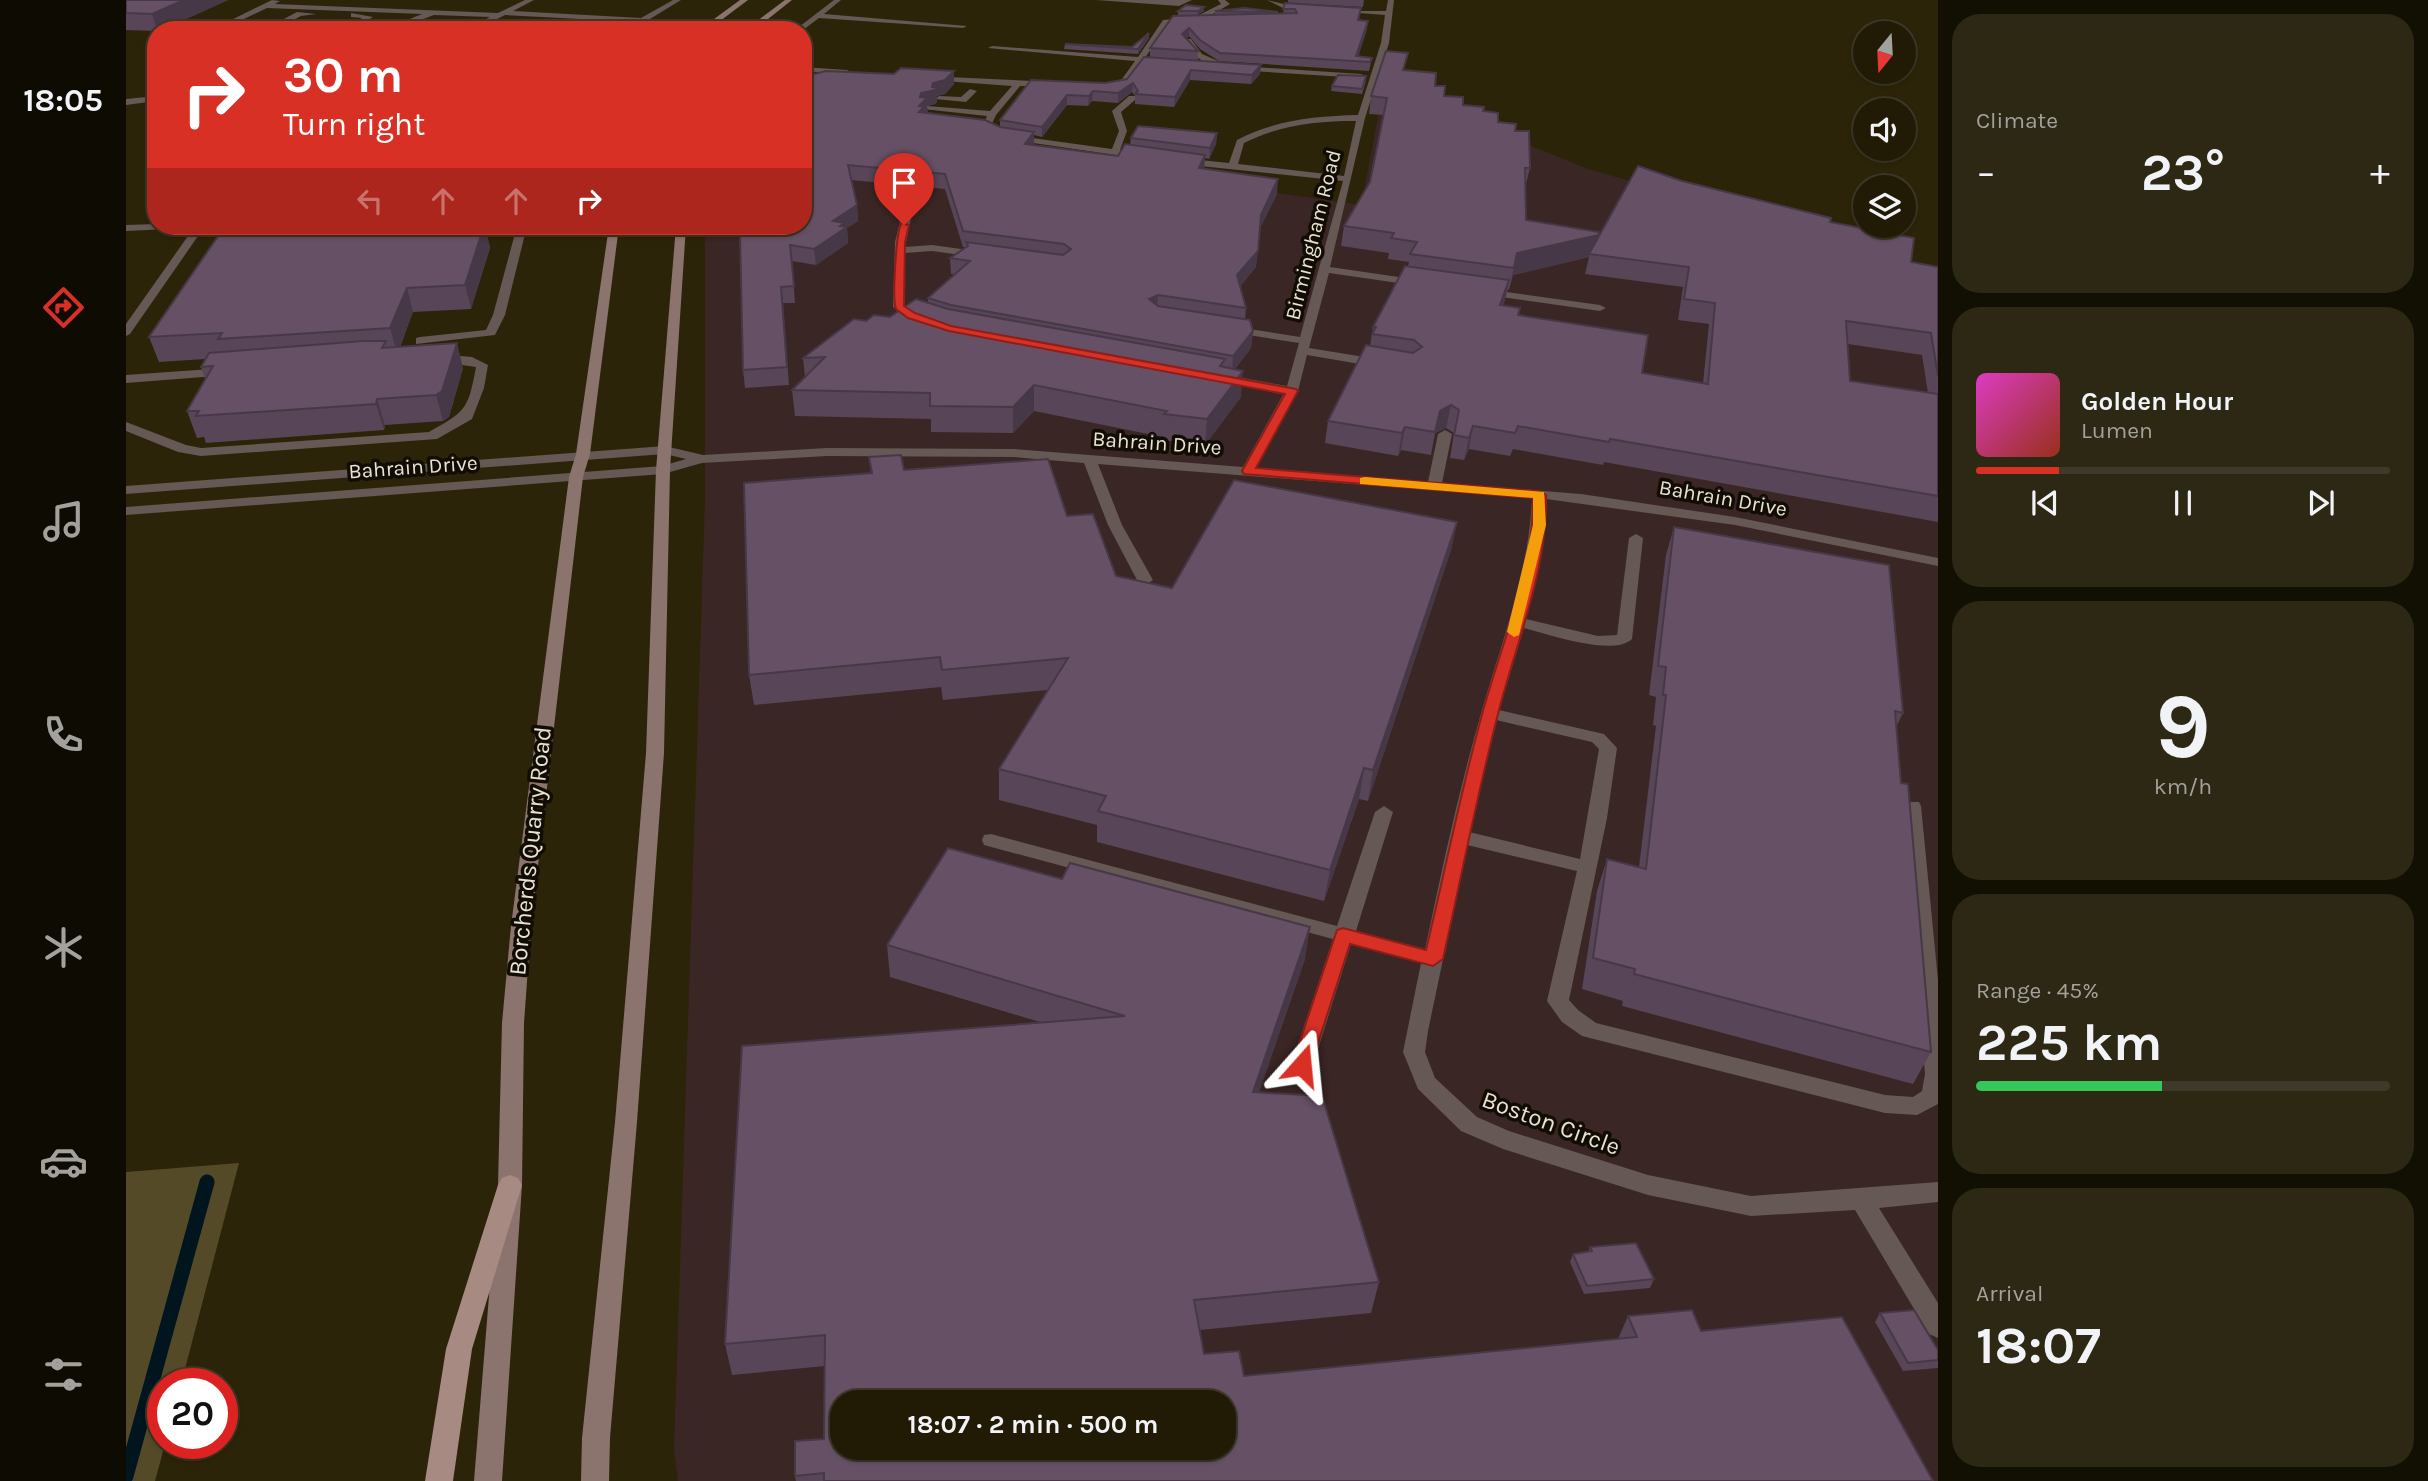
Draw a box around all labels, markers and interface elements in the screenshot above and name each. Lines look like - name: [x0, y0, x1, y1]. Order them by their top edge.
- north arrow: [1853, 21, 1916, 84]
- map controls: [1853, 21, 1916, 238]
- text: 30 m: [283, 47, 403, 104]
- icon: right: [168, 49, 259, 140]
- text: 18:05: [23, 82, 103, 119]
- button: sound: [1853, 98, 1916, 161]
- text: Turn right: [283, 106, 425, 143]
- text: Climate: [1976, 107, 2058, 134]
- text: 23°: [2141, 142, 2225, 203]
- street label: Birmingham Road: [1280, 147, 1346, 323]
- text: −: [1976, 150, 1996, 195]
- text: +: [2370, 150, 2390, 195]
- pin: [874, 153, 934, 225]
- icon: arrive: [885, 164, 923, 202]
- button: layers: [1853, 175, 1916, 238]
- icon: left: [351, 182, 389, 220]
- icon: ahead: [424, 182, 462, 220]
- icon: ahead: [497, 182, 535, 220]
- icon: right: [570, 182, 608, 220]
- icon: directions: [39, 283, 88, 332]
- text: Golden Hour: [2081, 386, 2233, 417]
- text: Lumen: [2081, 417, 2153, 444]
- street label: Bahrain Drive: [1092, 427, 1222, 459]
- street label: Bahrain Drive: [348, 451, 478, 483]
- street label: Bahrain Drive: [1657, 475, 1789, 521]
- icon: previous: [2026, 484, 2064, 522]
- icon: pause: [2164, 484, 2202, 522]
- icon: next: [2302, 484, 2340, 522]
- icon: music: [39, 497, 88, 546]
- text: 9: [2155, 674, 2211, 780]
- icon: phone: [39, 710, 88, 759]
- street label: Borcherds Quarry Road: [503, 725, 557, 977]
- text: km/h: [2154, 773, 2212, 800]
- icon: climate: [39, 923, 88, 972]
- text: Range · 45%: [1976, 977, 2099, 1004]
- text: 225 km: [1976, 1012, 2162, 1073]
- position arrow: [1265, 1028, 1339, 1102]
- street label: Boston Circle: [1478, 1085, 1624, 1161]
- icon: car: [39, 1137, 88, 1186]
- text: Arrival: [1976, 1280, 2043, 1307]
- text: 18:07: [1976, 1315, 2101, 1376]
- icon: filters: [39, 1350, 88, 1399]
- speed limit sign: 20: [147, 1368, 238, 1459]
- text: 18:07 · 2 min · 500 m: [908, 1409, 1158, 1440]

